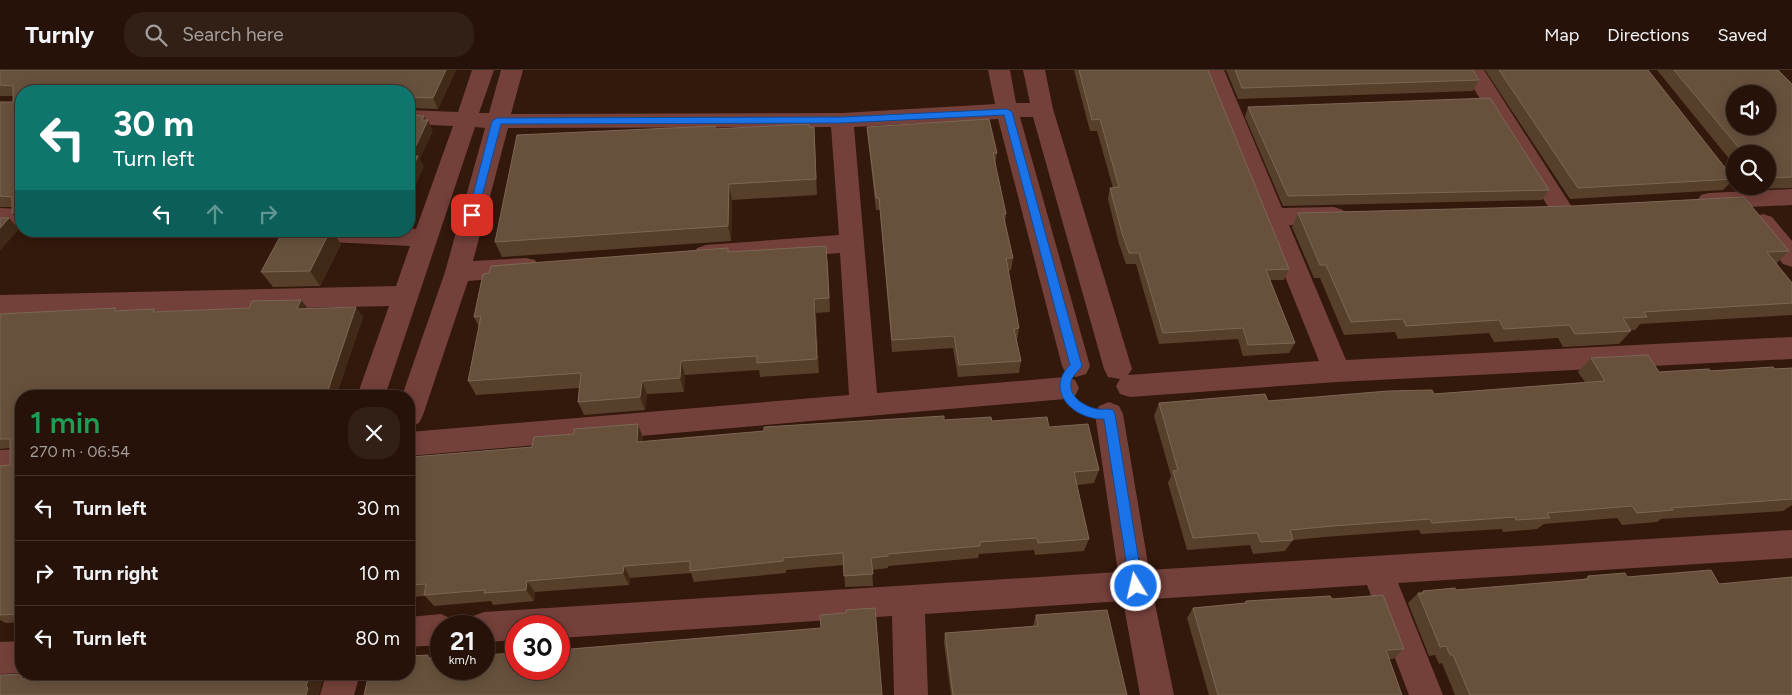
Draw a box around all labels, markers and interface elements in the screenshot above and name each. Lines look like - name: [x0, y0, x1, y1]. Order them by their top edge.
- search box: [124, 12, 474, 57]
- text: Turnly: [25, 20, 94, 49]
- icon: search: [142, 21, 170, 49]
- text: Search here: [182, 23, 284, 46]
- text: Map: [1544, 24, 1579, 46]
- text: Directions: [1607, 24, 1689, 46]
- text: Saved: [1717, 24, 1767, 46]
- map controls: [1726, 85, 1776, 195]
- button: sound: [1726, 85, 1776, 135]
- text: 30 m: [113, 103, 194, 145]
- icon: left: [30, 105, 95, 170]
- text: Turn left: [113, 145, 195, 172]
- button: search: [1726, 145, 1776, 195]
- pin: [451, 194, 493, 236]
- icon: left: [148, 200, 176, 228]
- icon: ahead: [201, 200, 229, 228]
- icon: right: [254, 200, 282, 228]
- icon: arrive: [458, 201, 486, 229]
- text: 1 min: [30, 404, 100, 441]
- button: close: [348, 407, 400, 459]
- text: 270 m · 06:54: [30, 442, 130, 461]
- icon: left: [30, 494, 58, 522]
- text: Turn left: [73, 497, 147, 520]
- text: 30 m: [357, 497, 400, 520]
- icon: right: [30, 559, 58, 587]
- position arrow: [1109, 559, 1161, 611]
- text: Turn right: [73, 562, 159, 585]
- text: 10 m: [359, 562, 400, 585]
- speed limit sign: 30: [505, 615, 570, 680]
- icon: left: [30, 624, 58, 652]
- text: 21: [450, 626, 475, 656]
- text: Turn left: [73, 627, 147, 650]
- text: 80 m: [355, 627, 400, 650]
- text: km/h: [449, 653, 476, 667]

